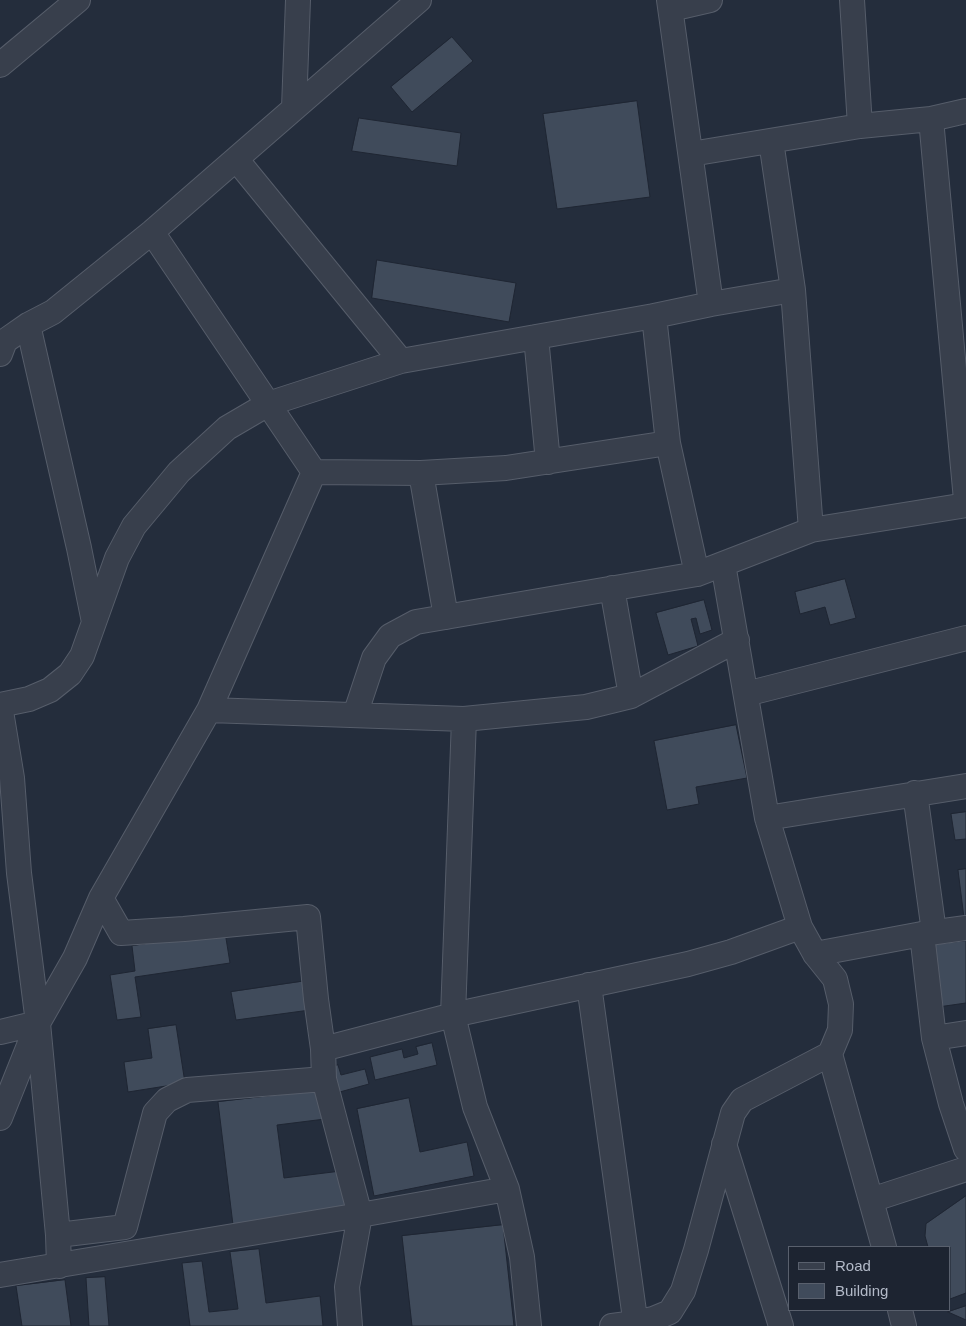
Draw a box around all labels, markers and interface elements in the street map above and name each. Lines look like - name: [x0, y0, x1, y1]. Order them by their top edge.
- legend: [788, 1246, 951, 1311]
- text: Road: [835, 1257, 871, 1274]
- text: Building: [835, 1282, 888, 1299]

